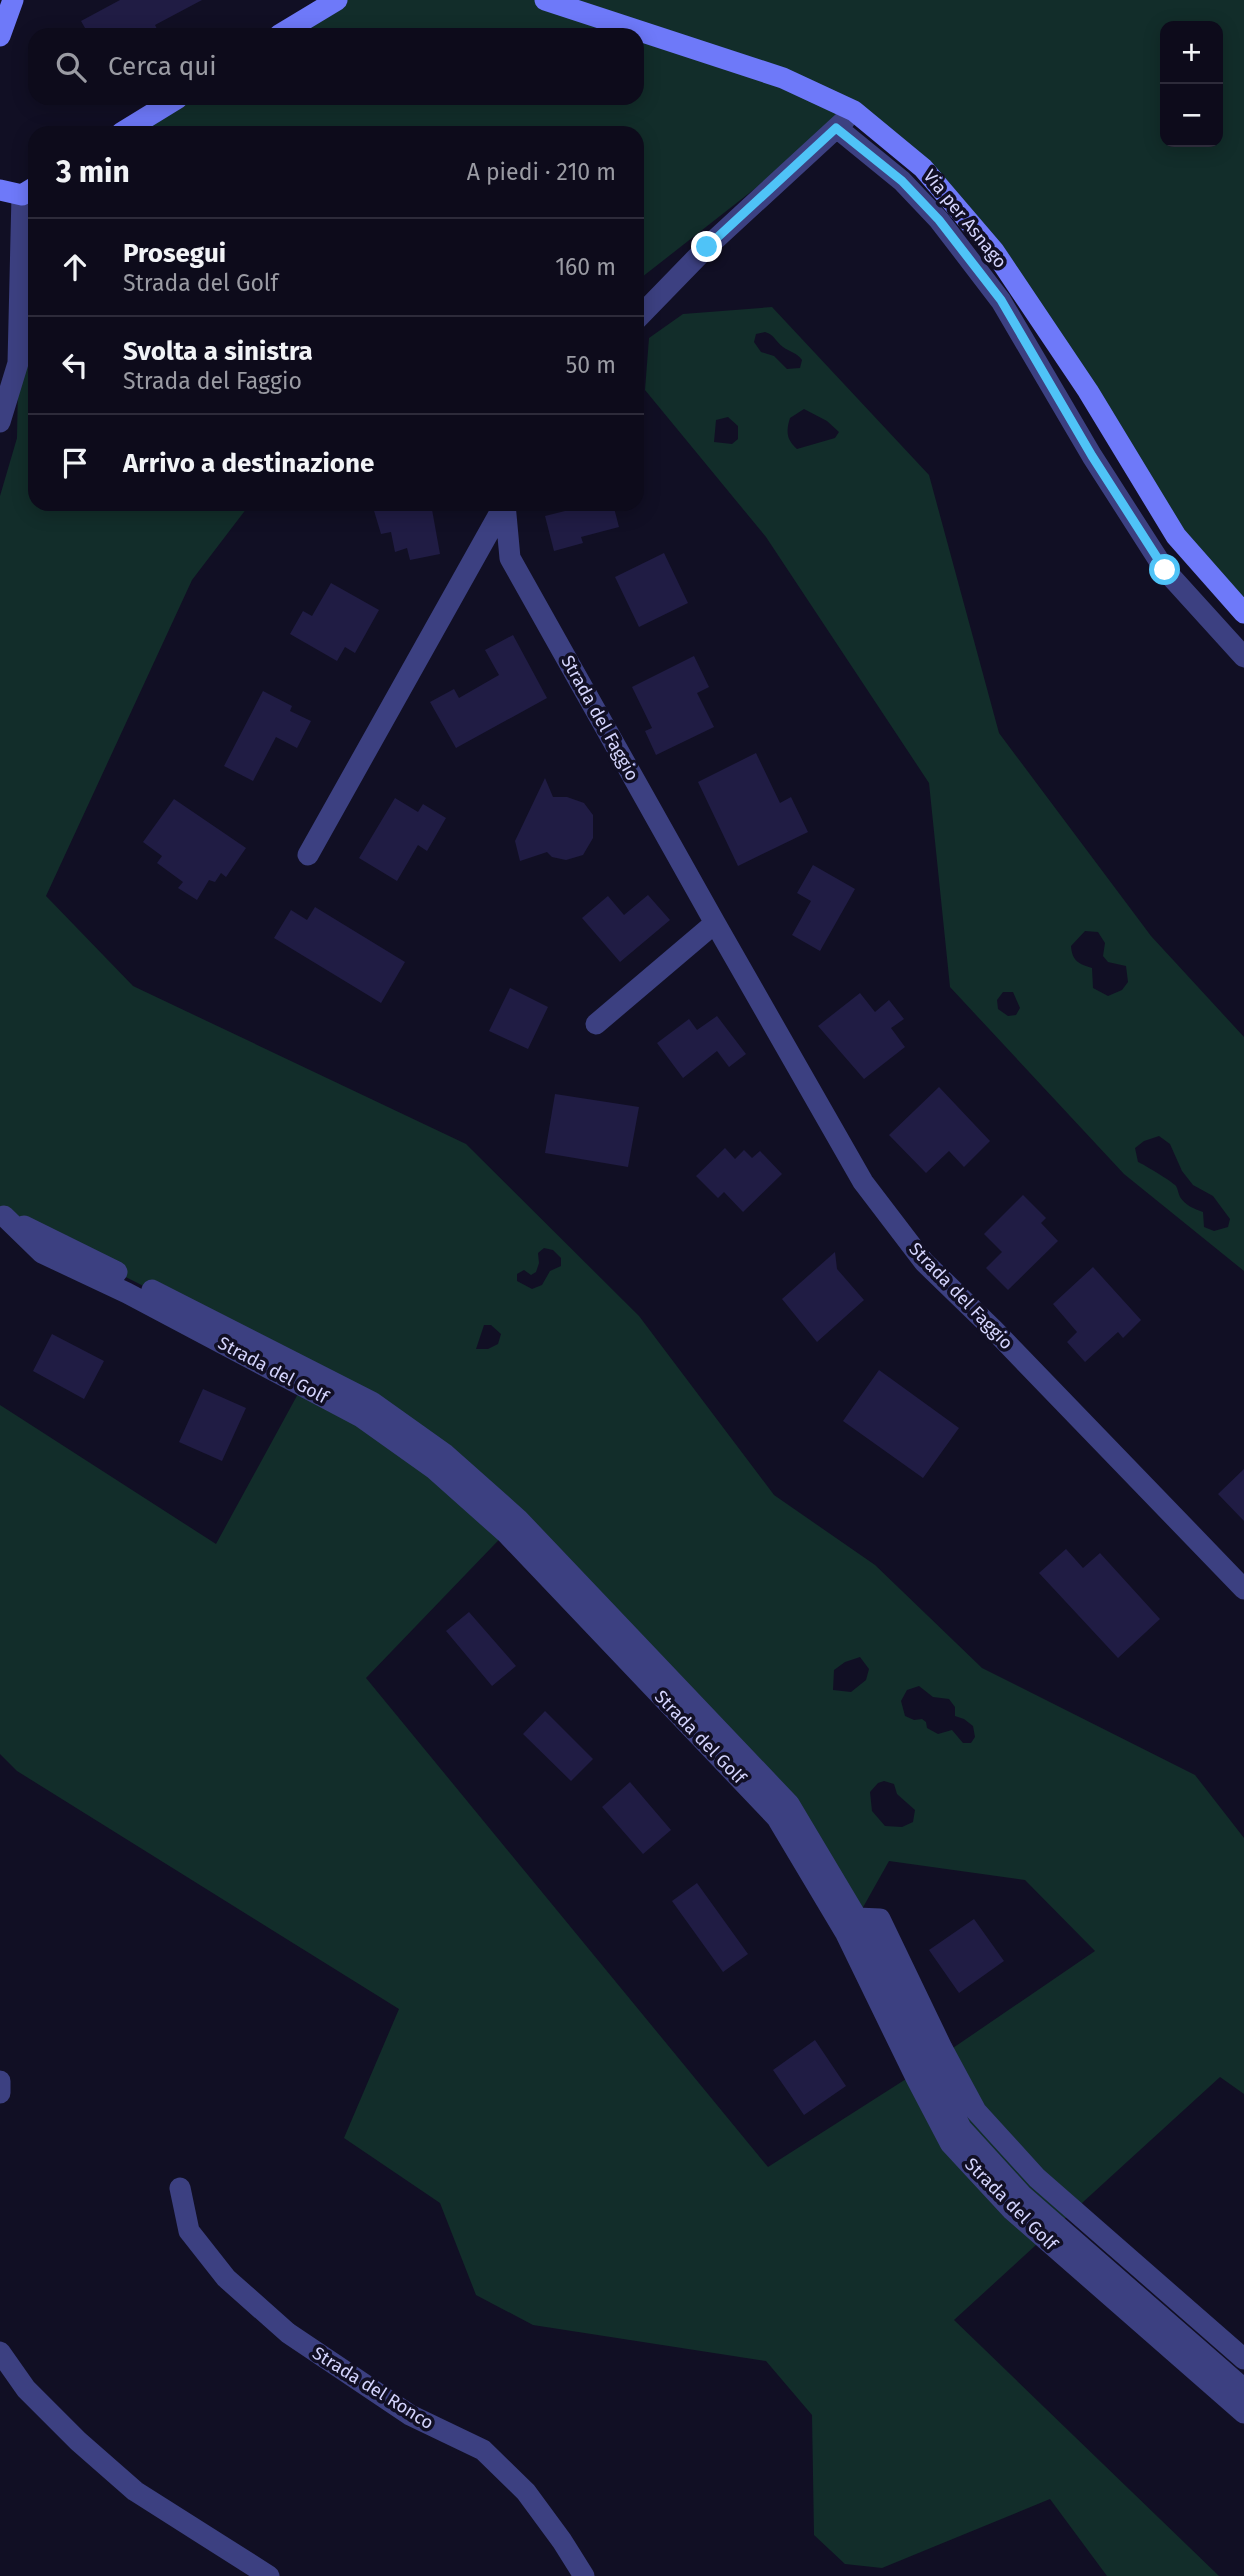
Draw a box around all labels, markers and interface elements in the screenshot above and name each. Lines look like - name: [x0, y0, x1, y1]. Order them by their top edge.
- map controls: [1160, 21, 1223, 147]
- button: +: [1160, 21, 1223, 84]
- search box: [28, 28, 644, 105]
- icon: search: [52, 48, 90, 86]
- text: Cerca qui: [108, 51, 217, 82]
- button: −: [1160, 84, 1223, 147]
- text: 3 min: [56, 154, 130, 190]
- text: A piedi · 210 m: [467, 158, 616, 186]
- street label: Via per Asnago: [919, 165, 1011, 273]
- route end: [691, 231, 722, 262]
- text: Prosegui: [123, 238, 226, 269]
- icon: ahead: [56, 248, 94, 286]
- text: 160 m: [555, 253, 616, 281]
- text: Strada del Golf: [123, 269, 278, 297]
- text: Svolta a sinistra: [123, 336, 313, 367]
- icon: left: [56, 346, 94, 384]
- text: 50 m: [566, 351, 616, 379]
- text: Strada del Faggio: [123, 367, 302, 395]
- icon: arrive: [56, 444, 94, 482]
- text: Arrivo a destinazione: [123, 448, 374, 479]
- route start: [1149, 554, 1180, 585]
- street label: Strada del Faggio: [556, 651, 644, 785]
- street label: Strada del Faggio: [904, 1238, 1018, 1354]
- street label: Strada del Golf: [214, 1332, 334, 1409]
- street label: Strada del Golf: [650, 1686, 751, 1790]
- street label: Strada del Golf: [960, 2153, 1063, 2256]
- street label: Strada del Ronco: [308, 2342, 438, 2434]

